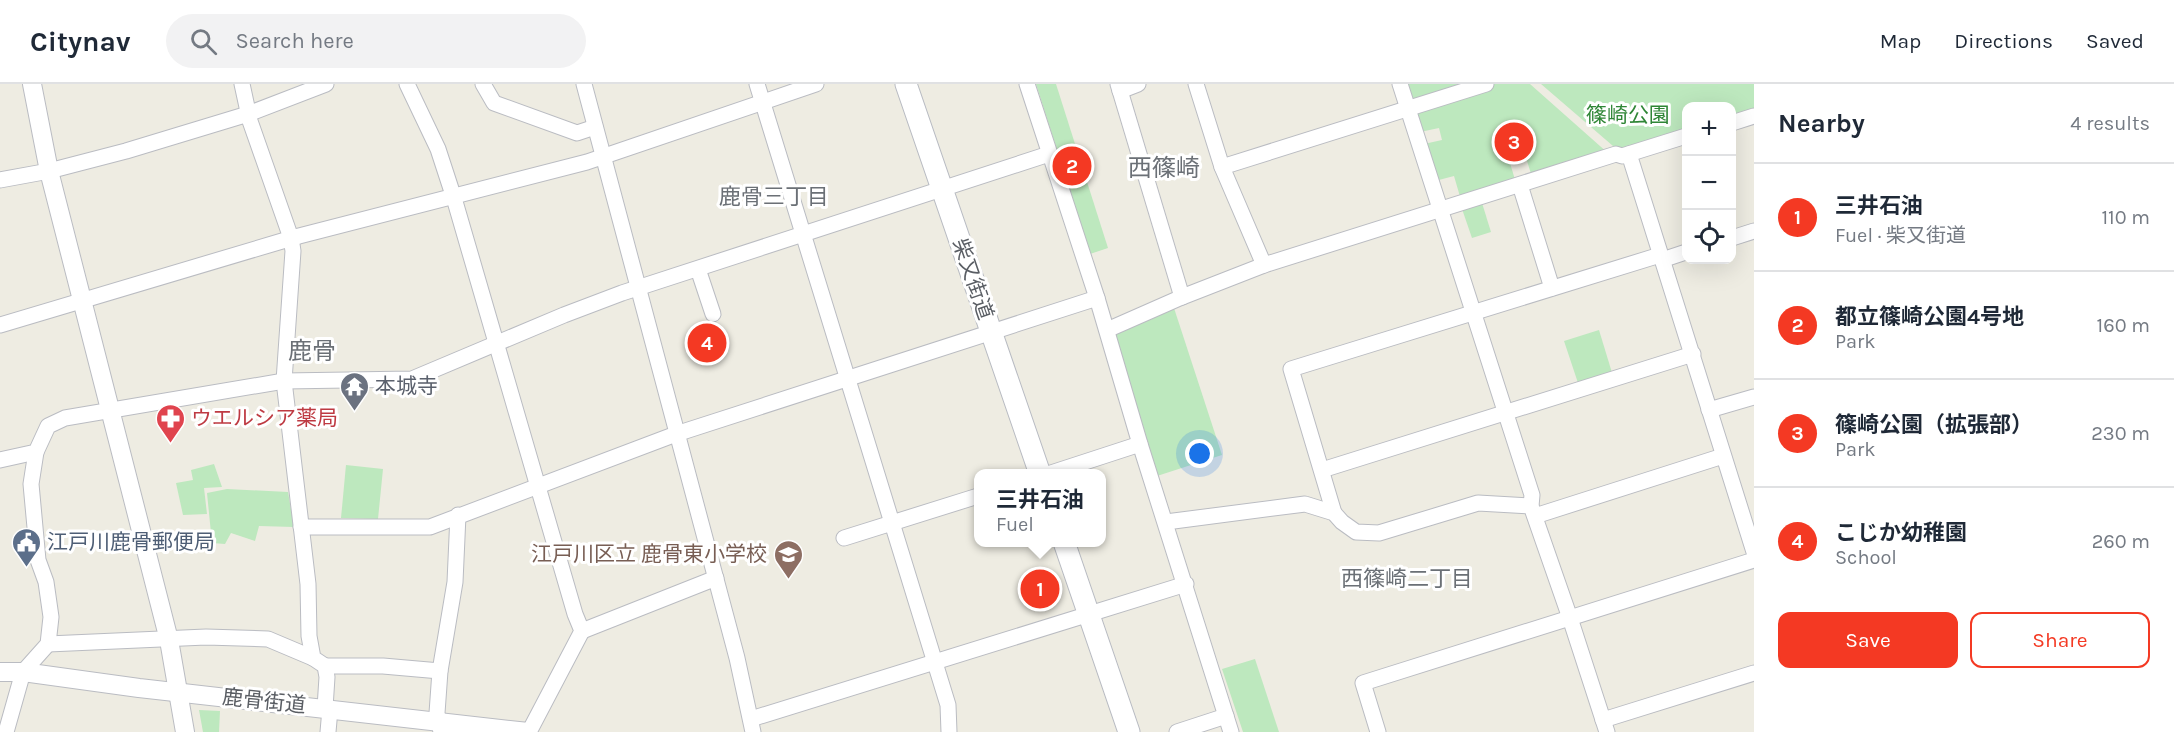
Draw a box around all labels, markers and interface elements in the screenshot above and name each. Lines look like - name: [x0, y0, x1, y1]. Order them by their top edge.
- search box: [166, 14, 586, 68]
- text: Citynav: [30, 25, 130, 58]
- icon: search: [187, 25, 220, 58]
- text: Search here: [235, 28, 354, 54]
- text: Map: [1880, 29, 1921, 53]
- text: Directions: [1954, 29, 2053, 53]
- text: Saved: [2086, 29, 2144, 53]
- map controls: [1682, 102, 1736, 264]
- button: +: [1682, 102, 1736, 156]
- park label: 篠崎公園: [1586, 103, 1670, 127]
- text: Nearby: [1778, 108, 1865, 139]
- text: 4 results: [2070, 112, 2150, 135]
- pin: 3: [1494, 120, 1534, 164]
- pin: 2: [1052, 144, 1092, 188]
- district label: 西篠崎: [1128, 154, 1200, 182]
- button: −: [1682, 156, 1736, 210]
- district label: 鹿骨三丁目: [719, 184, 829, 210]
- text: 三井石油: [1835, 193, 1923, 219]
- text: 1: [1794, 206, 1801, 229]
- text: 110 m: [2101, 206, 2150, 229]
- button: locate: [1682, 210, 1736, 264]
- text: Fuel · 柴又街道: [1835, 224, 1966, 247]
- street label: 柴又街道: [948, 235, 998, 323]
- text: 都立篠崎公園4号地: [1835, 304, 2024, 330]
- text: 2: [1791, 314, 1804, 337]
- text: 160 m: [2097, 314, 2150, 337]
- pin: 4: [688, 320, 726, 366]
- text: Park: [1835, 330, 1876, 353]
- district label: 鹿骨: [288, 337, 336, 365]
- temple icon: 本城寺: [338, 370, 370, 412]
- place label: 本城寺: [375, 374, 438, 398]
- pharmacy icon: ウエルシア薬局: [154, 402, 186, 444]
- place label: ウエルシア薬局: [191, 406, 338, 430]
- text: 篠崎公園（拡張部）: [1835, 412, 2033, 438]
- text: 3: [1791, 422, 1804, 445]
- text: 230 m: [2091, 422, 2150, 445]
- text: Park: [1835, 438, 1876, 461]
- your location: [1185, 439, 1214, 468]
- popup: [974, 469, 1106, 547]
- text: 三井石油: [996, 487, 1084, 513]
- text: Fuel: [996, 513, 1034, 536]
- text: こじか幼稚園: [1835, 520, 1967, 546]
- public building icon: 江戸川鹿骨郵便局: [10, 526, 42, 568]
- place label: 江戸川鹿骨郵便局: [47, 530, 215, 554]
- text: 4: [1792, 530, 1803, 553]
- text: 260 m: [2092, 530, 2150, 553]
- school or university icon: 江戸川区立 鹿骨東小学校: [772, 538, 804, 580]
- place label: 江戸川区立 鹿骨東小学校: [531, 542, 767, 566]
- text: School: [1835, 546, 1897, 569]
- pin: 1: [1020, 566, 1060, 612]
- district label: 西篠崎二丁目: [1341, 566, 1473, 592]
- button: Save: [1778, 612, 1958, 668]
- button: Share: [1970, 612, 2150, 668]
- street label: 鹿骨街道: [221, 685, 307, 717]

